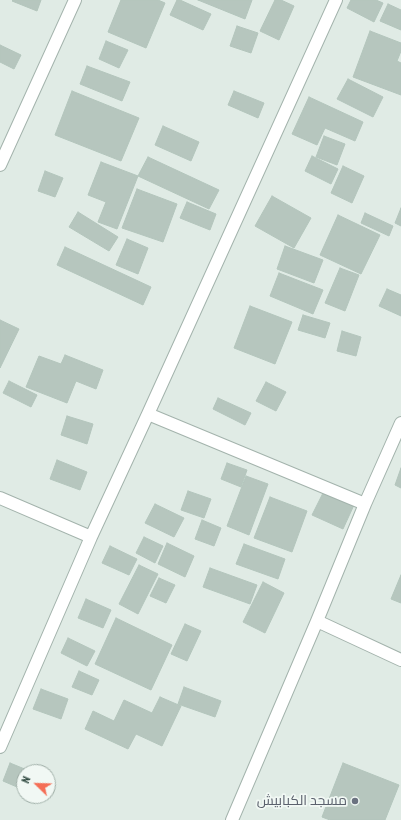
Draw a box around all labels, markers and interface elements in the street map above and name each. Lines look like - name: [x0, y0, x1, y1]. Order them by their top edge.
- north arrow: [16, 764, 56, 804]
- text: N: [18, 774, 33, 785]
- place label: مسجد الكبابيش: [257, 793, 347, 809]
- marker: مسجد الكبابيش: [350, 796, 360, 806]

